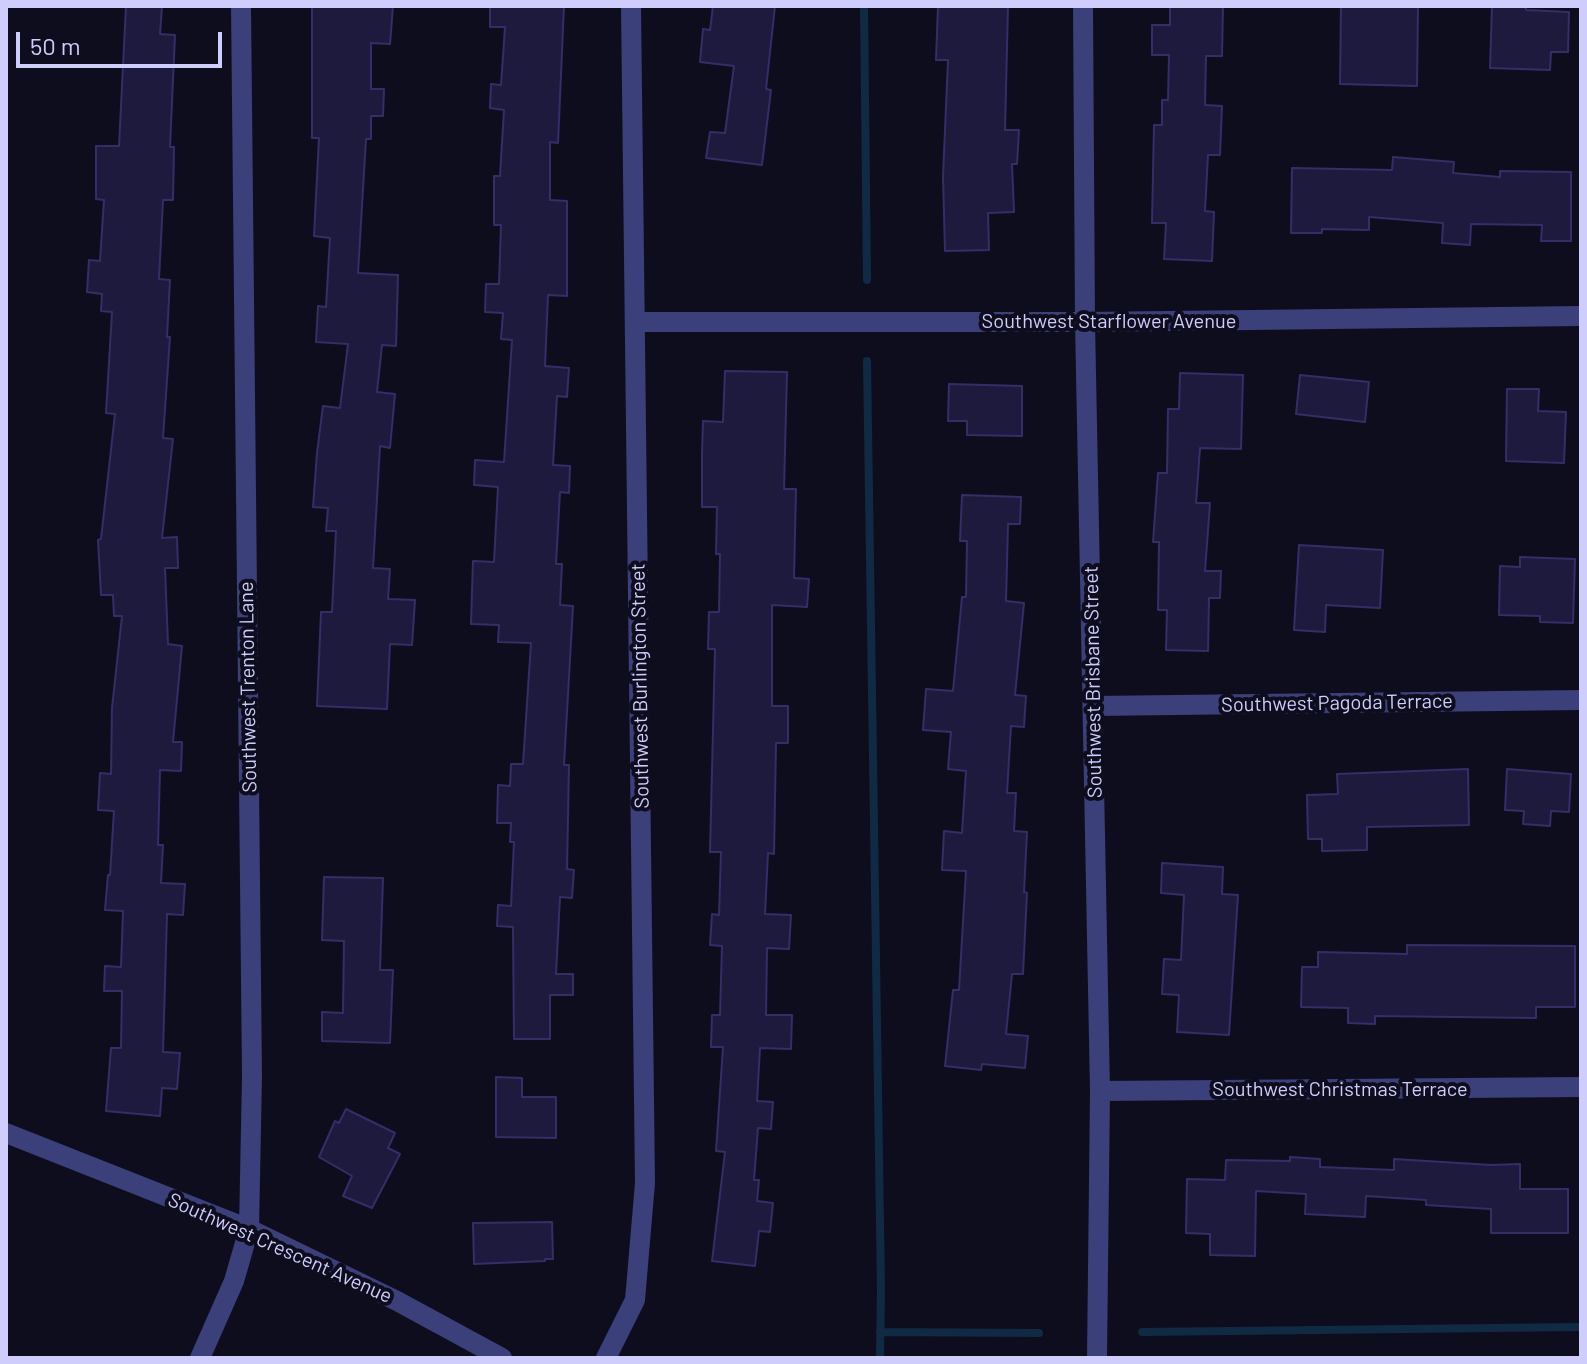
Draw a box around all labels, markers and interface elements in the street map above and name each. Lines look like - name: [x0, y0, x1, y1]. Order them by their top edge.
- scale bar: [20, 16, 226, 66]
- text: 50 m: [30, 31, 81, 60]
- street label: Southwest Starflower Avenue: [982, 309, 1236, 333]
- street label: Southwest Burlington Street: [626, 563, 654, 809]
- street label: Southwest Brisbane Street: [1079, 566, 1107, 798]
- street label: Southwest Trenton Lane: [234, 581, 262, 793]
- street label: Southwest Pagoda Terrace: [1221, 689, 1453, 717]
- street label: Southwest Christmas Terrace: [1212, 1077, 1468, 1101]
- street label: Southwest Crescent Avenue: [164, 1188, 396, 1308]

